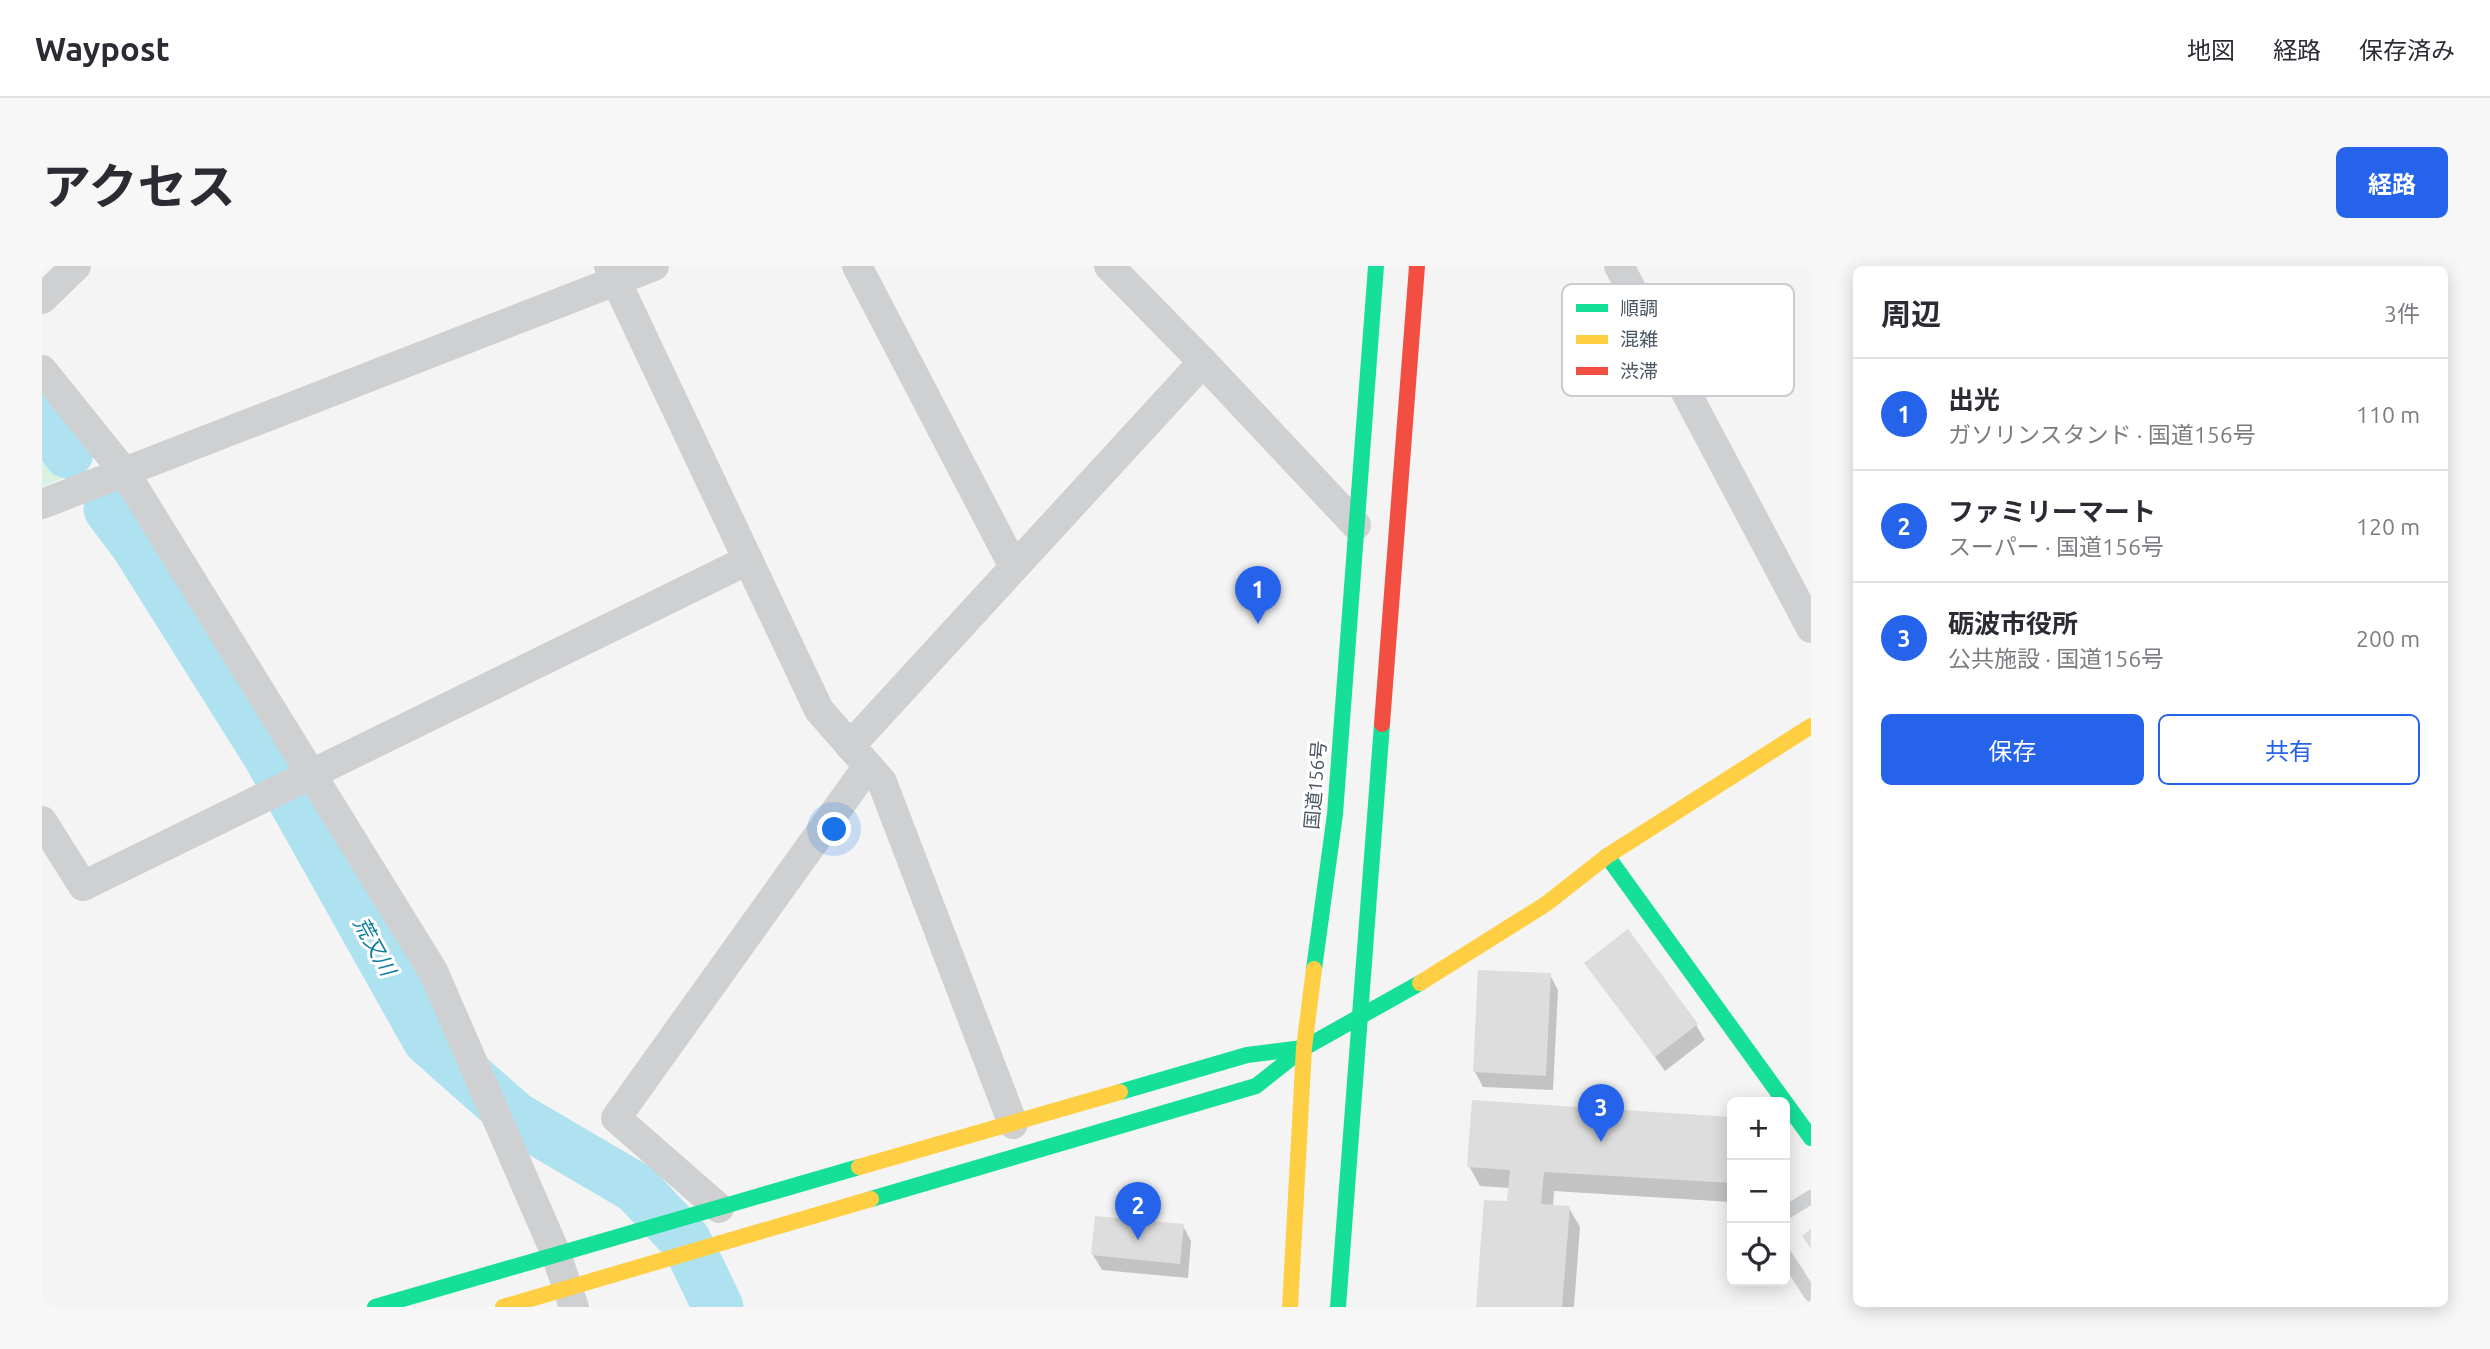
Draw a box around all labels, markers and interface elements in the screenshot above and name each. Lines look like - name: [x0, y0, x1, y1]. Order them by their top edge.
- text: Waypost: [35, 30, 170, 67]
- text: 地図: [2187, 37, 2235, 64]
- text: 経路: [2273, 37, 2321, 64]
- text: 保存済み: [2359, 37, 2455, 64]
- button: 経路: [2336, 147, 2448, 218]
- text: アクセス: [42, 158, 236, 213]
- legend: [1562, 284, 1794, 396]
- text: 順調: [1620, 297, 1658, 319]
- text: 周辺: [1881, 297, 1941, 331]
- text: 3件: [2384, 301, 2420, 326]
- text: 混雑: [1620, 328, 1658, 350]
- text: 渋滞: [1620, 360, 1658, 382]
- text: 出光: [1948, 385, 2000, 414]
- text: 1: [1898, 402, 1910, 427]
- text: 110 m: [2356, 402, 2420, 427]
- text: ガソリンスタンド · 国道156号: [1948, 422, 2256, 447]
- text: ファミリーマート: [1948, 497, 2156, 526]
- text: 2: [1898, 514, 1910, 539]
- text: 120 m: [2356, 514, 2420, 539]
- text: スーパー · 国道156号: [1948, 534, 2164, 559]
- pin: 1: [1235, 566, 1281, 624]
- text: 砺波市役所: [1948, 609, 2078, 638]
- text: 3: [1898, 626, 1910, 651]
- text: 200 m: [2356, 626, 2420, 651]
- text: 公共施設 · 国道156号: [1948, 646, 2164, 671]
- button: 保存: [1881, 714, 2144, 785]
- button: 共有: [2158, 714, 2420, 785]
- street label: 国道156号: [1300, 740, 1330, 830]
- your location: [817, 812, 851, 846]
- water label: 荒又川: [349, 913, 402, 981]
- pin: 3: [1578, 1084, 1624, 1142]
- map controls: [1727, 1097, 1790, 1286]
- button: +: [1727, 1097, 1790, 1160]
- button: −: [1727, 1160, 1790, 1223]
- pin: 2: [1115, 1182, 1161, 1240]
- button: locate: [1727, 1223, 1790, 1286]

